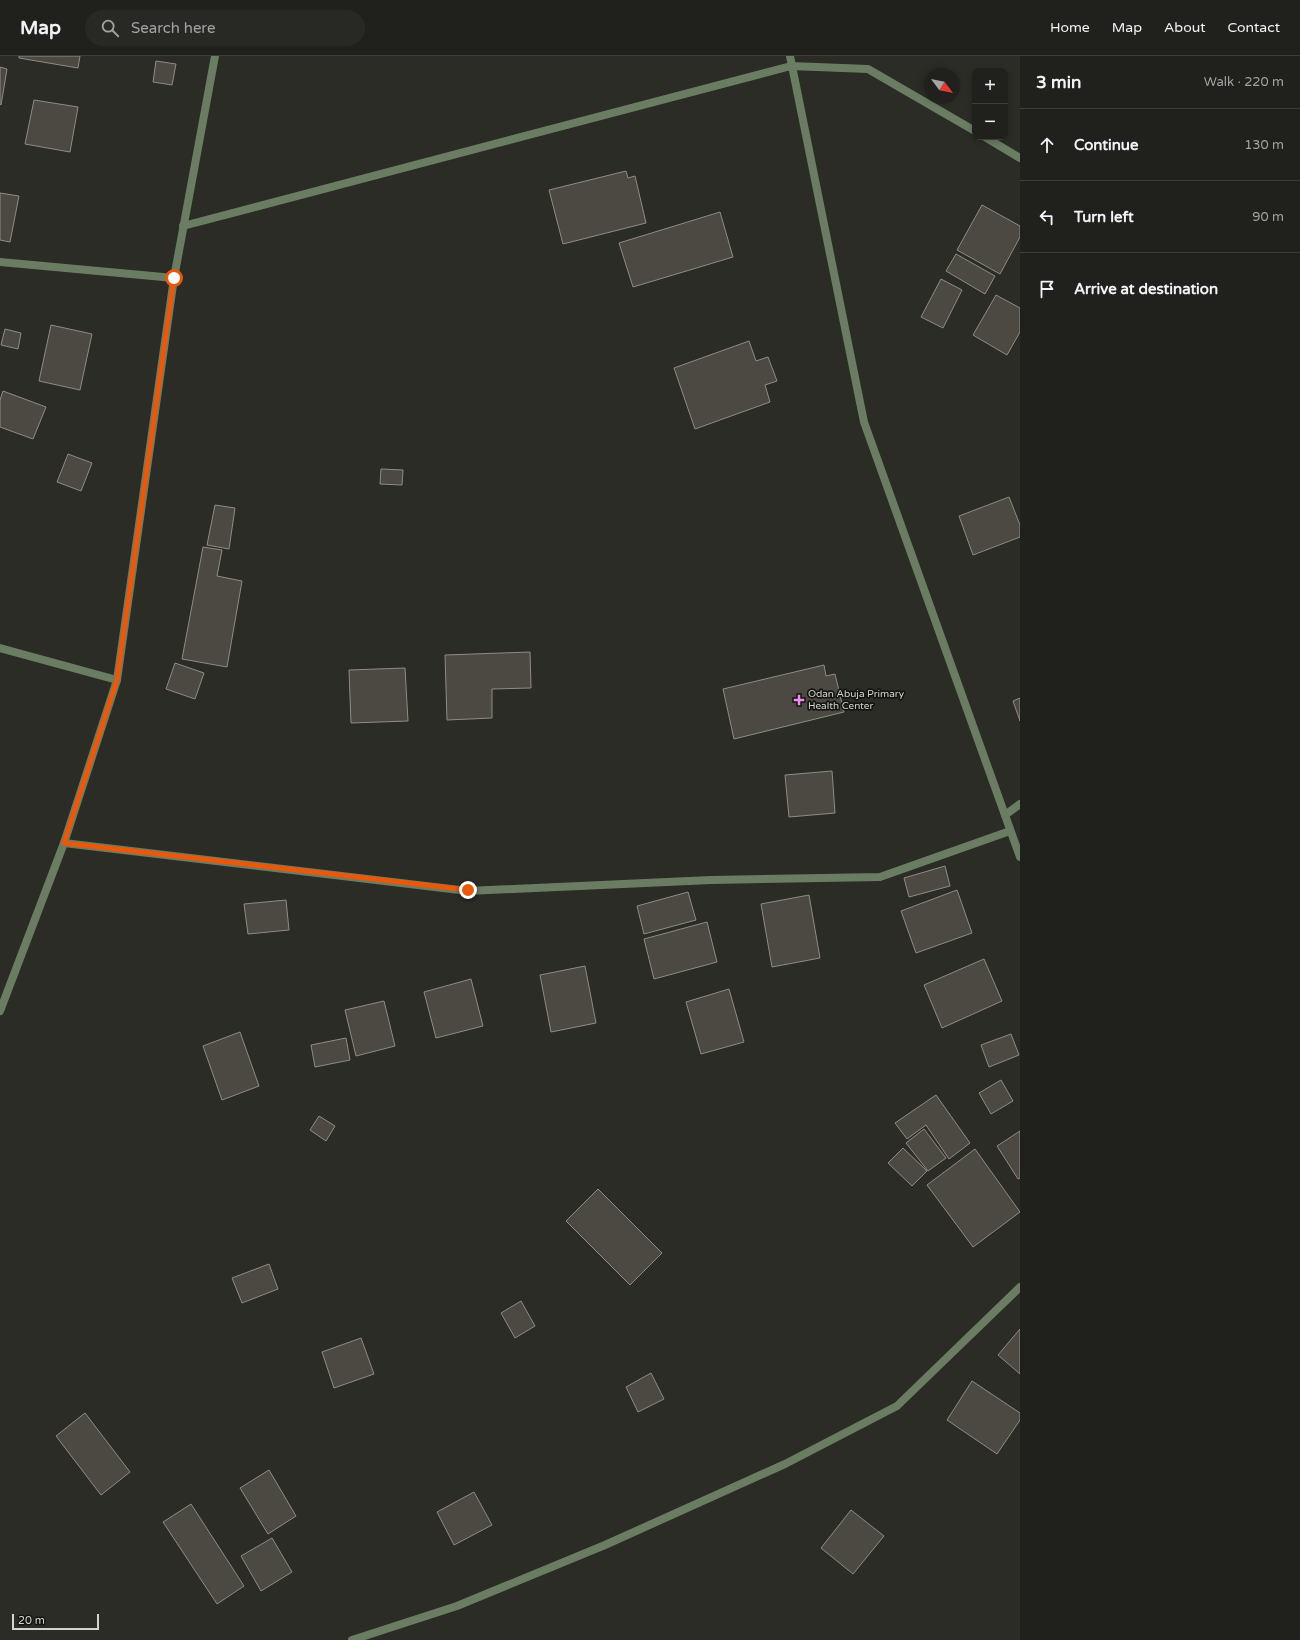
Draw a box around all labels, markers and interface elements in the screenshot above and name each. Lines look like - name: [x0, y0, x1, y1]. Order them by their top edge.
- search box: [85, 10, 365, 46]
- text: Map: [20, 17, 61, 39]
- icon: search: [99, 17, 121, 39]
- text: Search here: [131, 19, 215, 37]
- text: Home: [1050, 19, 1090, 36]
- text: Map: [1112, 19, 1142, 36]
- text: About: [1164, 19, 1206, 36]
- text: Contact: [1228, 19, 1280, 36]
- north arrow: [924, 68, 960, 104]
- map controls: [972, 68, 1008, 140]
- button: +: [972, 68, 1008, 104]
- text: 3 min: [1036, 72, 1081, 93]
- text: Walk · 220 m: [1204, 74, 1284, 90]
- button: −: [972, 104, 1008, 140]
- icon: ahead: [1036, 134, 1058, 156]
- text: Continue: [1074, 136, 1138, 154]
- text: 130 m: [1244, 137, 1284, 153]
- icon: left: [1036, 206, 1058, 228]
- text: Turn left: [1074, 208, 1134, 226]
- text: 90 m: [1252, 209, 1284, 225]
- route start: [165, 269, 183, 287]
- icon: arrive: [1036, 278, 1058, 300]
- text: Arrive at destination: [1074, 280, 1218, 298]
- place label: Odan Abuja Primary Health Center: [808, 688, 905, 712]
- marker: Odan Abuja Primary Health Center: [793, 694, 805, 706]
- route end: [459, 881, 477, 899]
- scale bar: [12, 1612, 99, 1631]
- text: 20 m: [18, 1614, 45, 1627]

